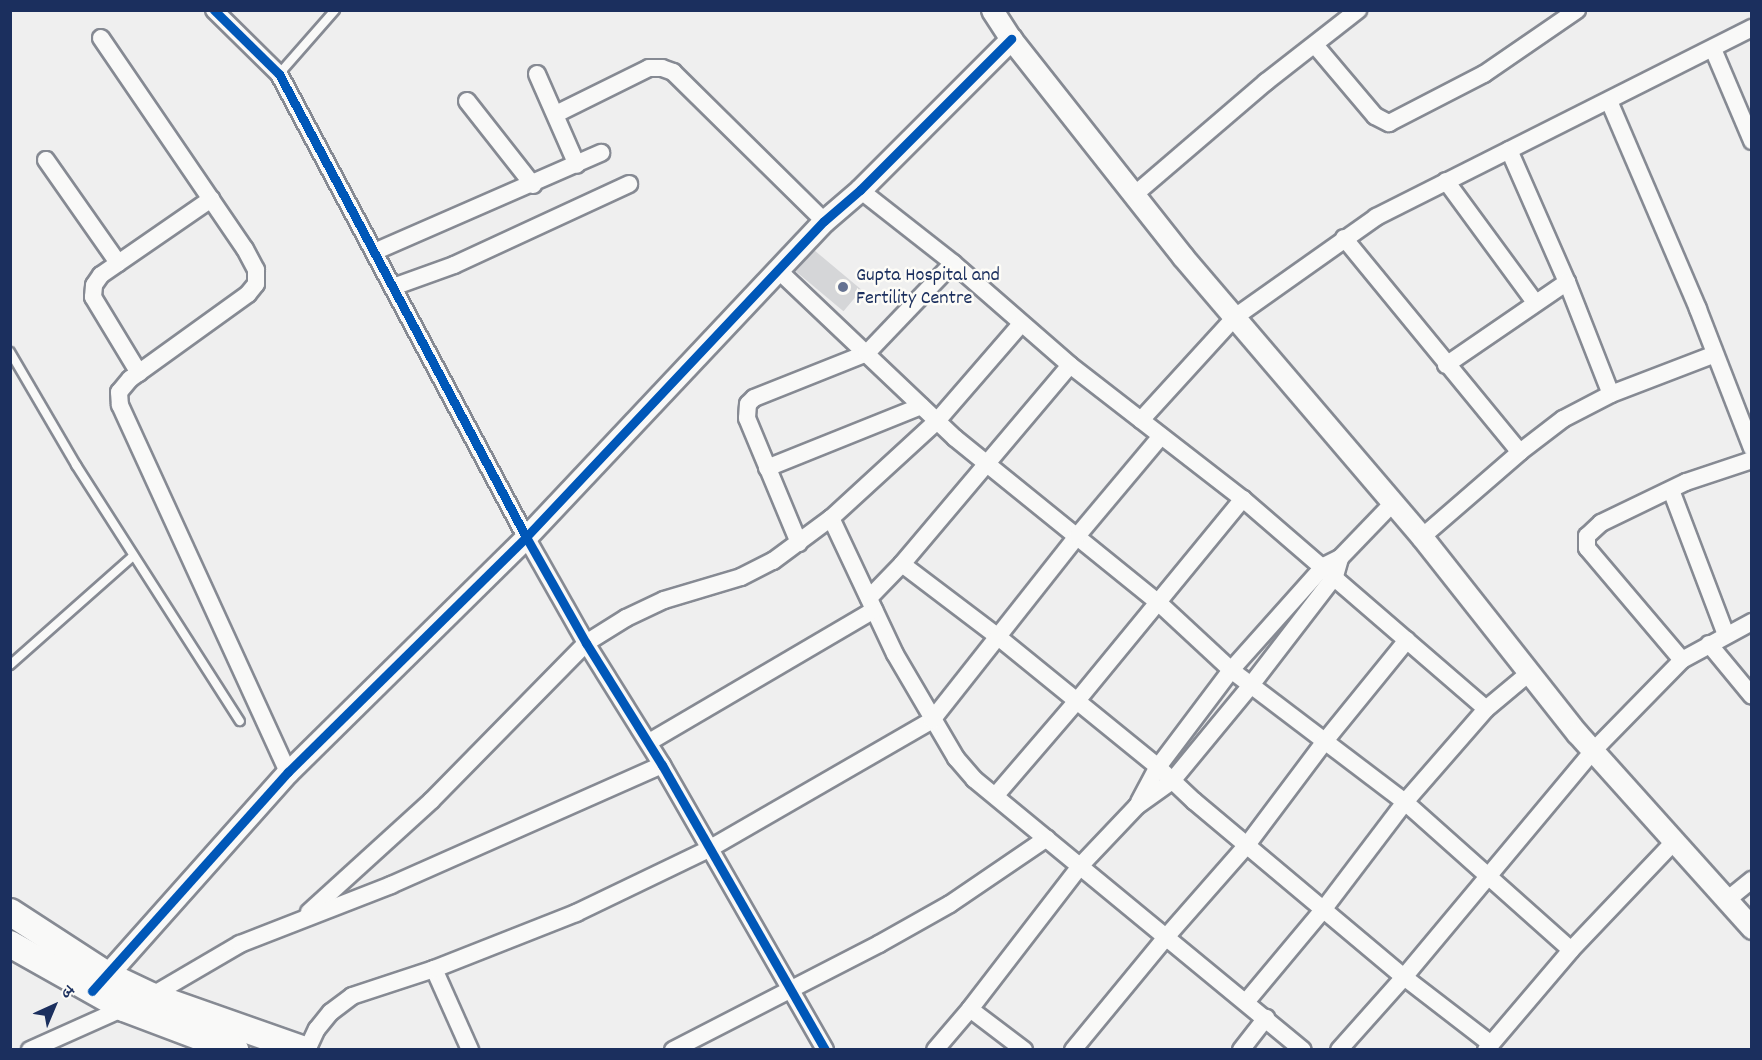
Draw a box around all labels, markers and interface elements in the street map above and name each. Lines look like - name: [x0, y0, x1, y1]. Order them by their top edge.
- place label: Gupta Hospital and Fertility Centre: [856, 264, 1000, 311]
- marker: Gupta Hospital and Fertility Centre: [834, 278, 852, 296]
- north arrow: [24, 976, 84, 1036]
- text: उ: [56, 981, 78, 1004]

